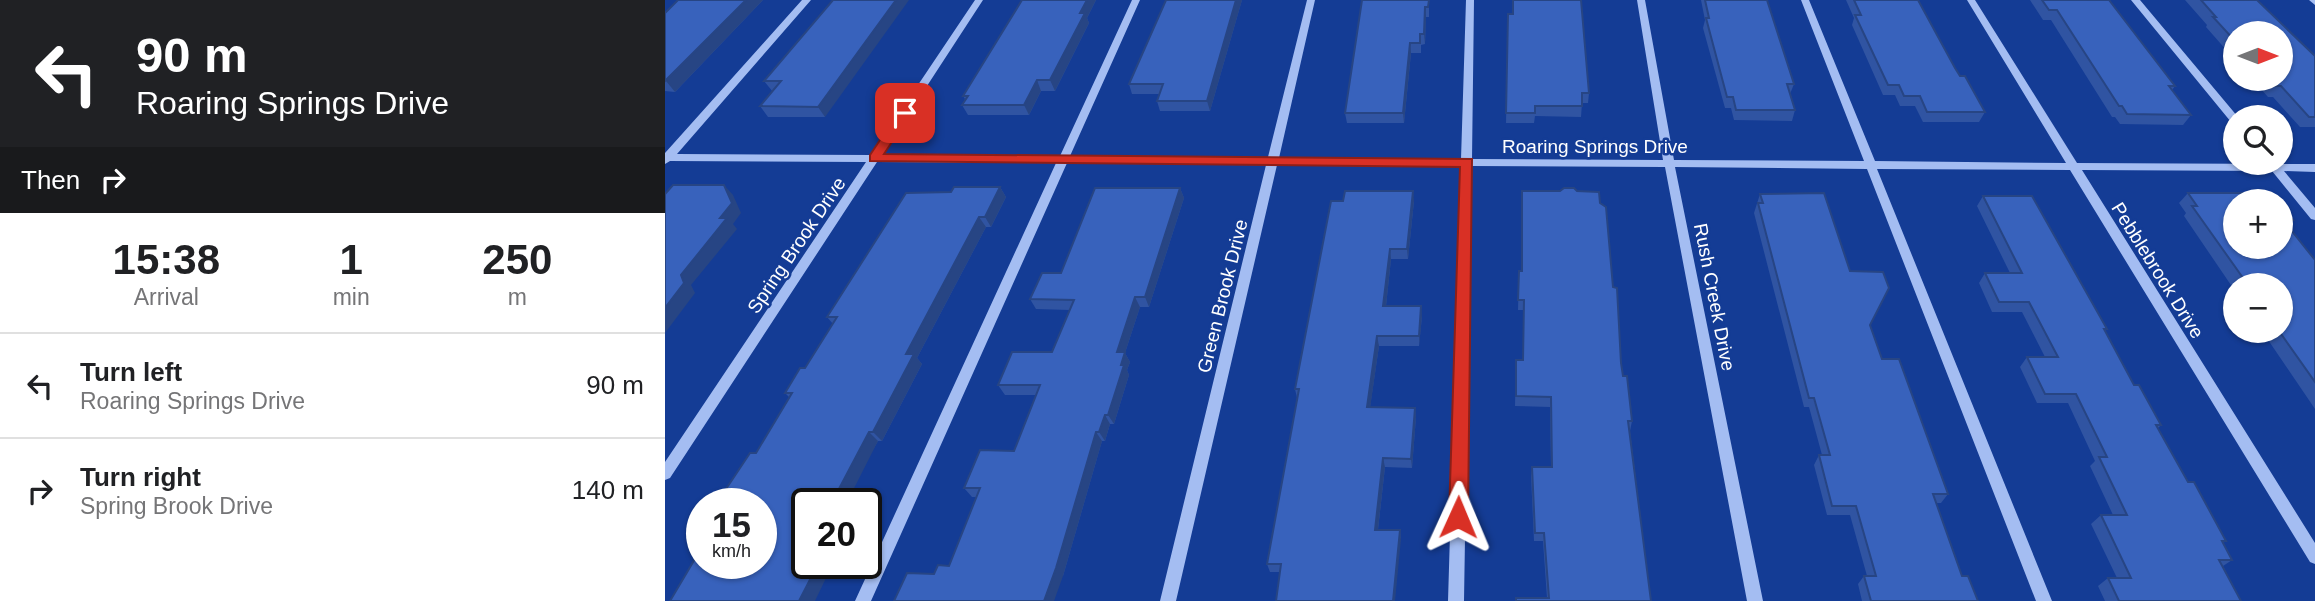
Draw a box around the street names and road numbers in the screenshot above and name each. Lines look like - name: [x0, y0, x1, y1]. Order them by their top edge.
- street label: Roaring Springs Drive: [1502, 136, 1688, 157]
- street label: Spring Brook Drive: [743, 173, 850, 317]
- street label: Pebblebrook Drive: [2107, 198, 2208, 342]
- street label: Green Brook Drive: [1193, 217, 1252, 375]
- street label: Rush Creek Drive: [1690, 222, 1739, 373]

